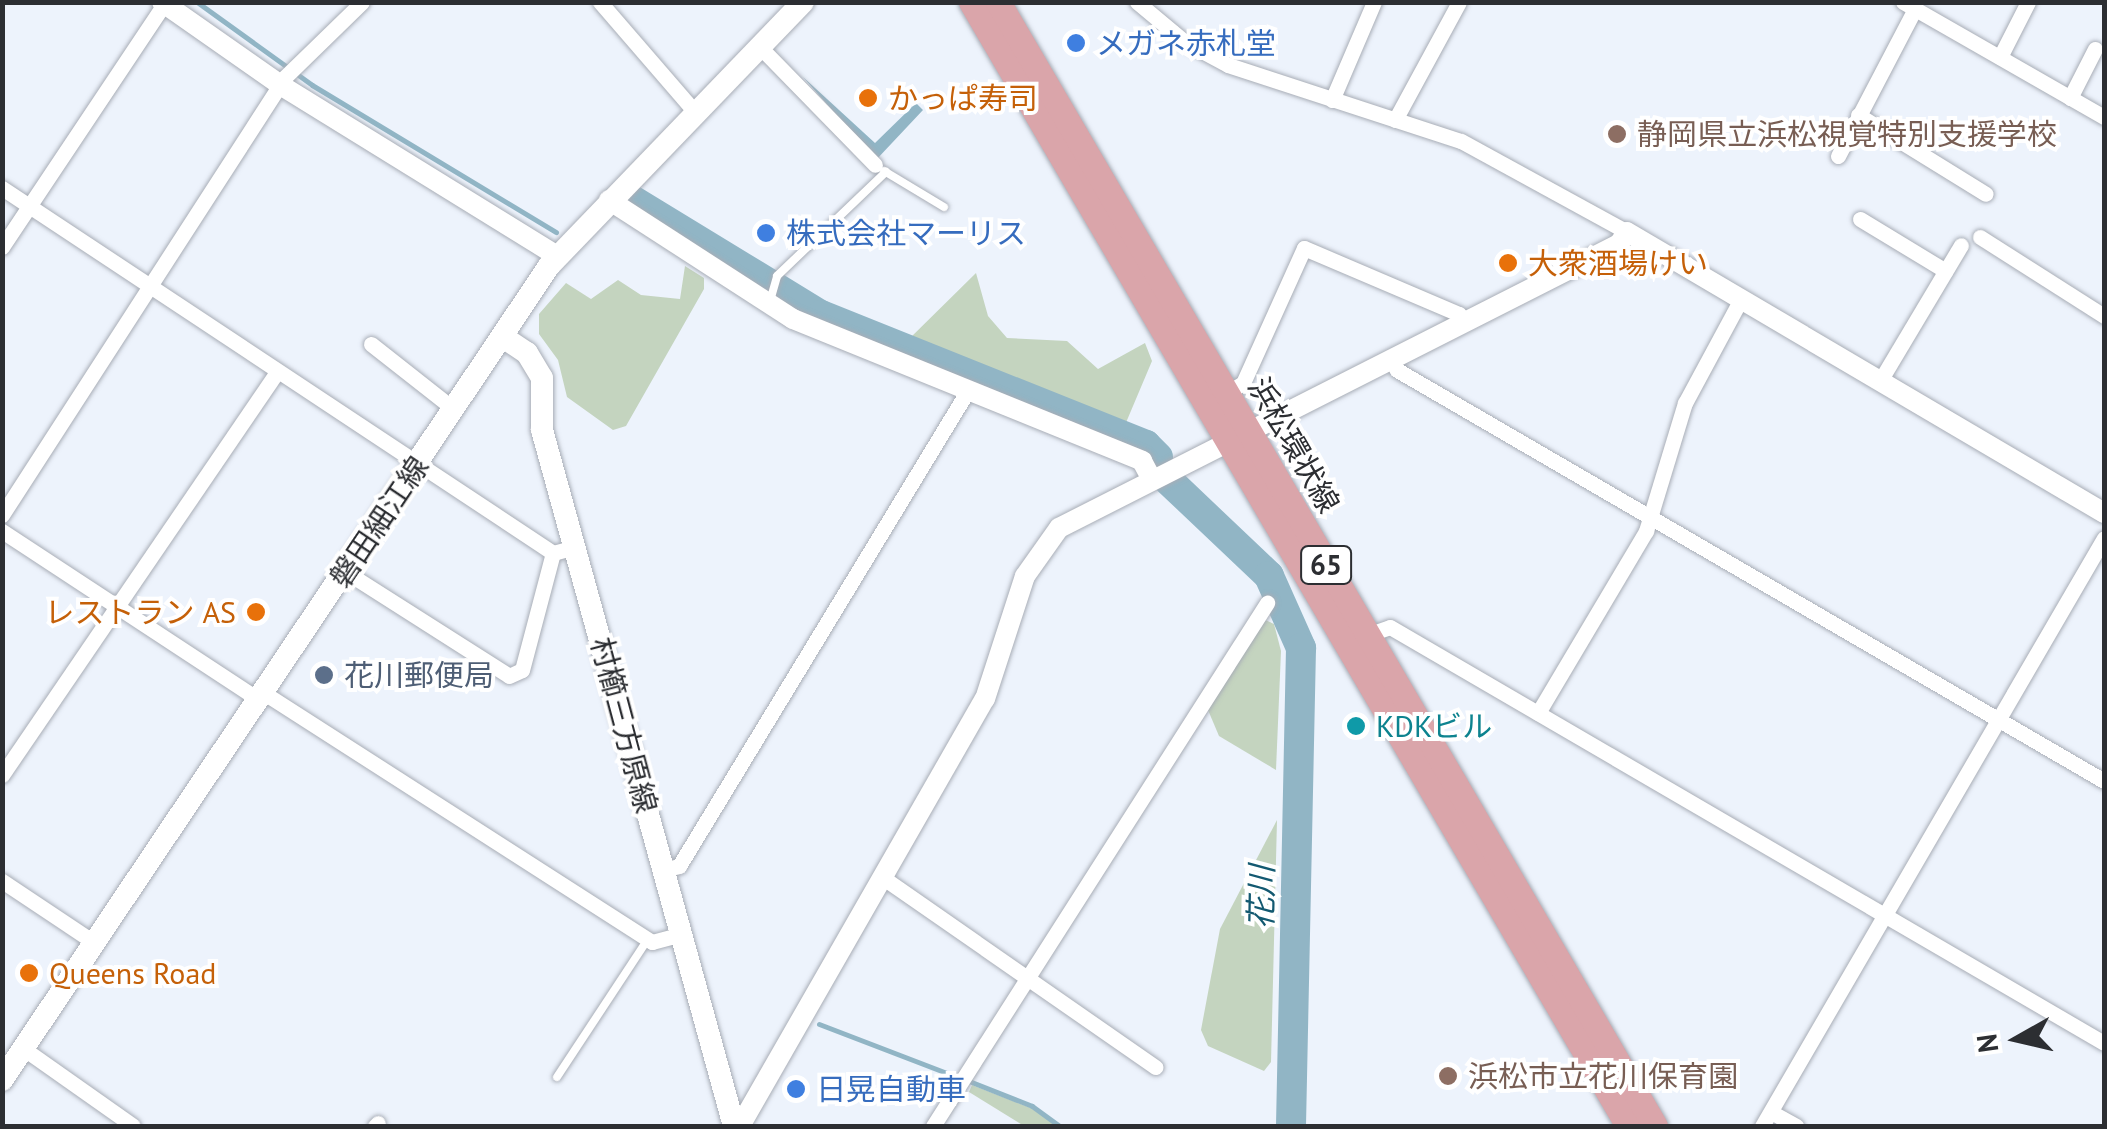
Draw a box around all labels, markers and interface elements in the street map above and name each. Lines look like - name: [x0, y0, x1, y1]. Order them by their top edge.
- place label: メガネ赤札堂: [1096, 25, 1276, 61]
- marker: メガネ赤札堂: [1065, 32, 1087, 54]
- place label: かっぱ寿司: [888, 80, 1038, 116]
- marker: かっぱ寿司: [857, 87, 879, 109]
- place label: 静岡県立浜松視覚特別支援学校: [1637, 116, 2057, 152]
- marker: 静岡県立浜松視覚特別支援学校: [1606, 123, 1628, 145]
- place label: 株式会社マーリス: [786, 215, 1026, 251]
- marker: 株式会社マーリス: [755, 222, 777, 244]
- place label: 大衆酒場けい: [1528, 245, 1708, 281]
- marker: 大衆酒場けい: [1497, 252, 1519, 274]
- street label: 浜松環状線: [1241, 371, 1347, 519]
- street label: 磐田細江線: [322, 450, 436, 594]
- road number: 65: [1298, 542, 1354, 588]
- place label: レストラン AS: [45, 594, 236, 630]
- marker: レストラン AS: [245, 601, 267, 623]
- street label: 村櫛三方原線: [583, 633, 665, 817]
- place label: 花川郵便局: [344, 657, 494, 693]
- marker: 花川郵便局: [313, 664, 335, 686]
- place label: KDKビル: [1376, 708, 1492, 744]
- marker: KDKビル: [1345, 715, 1367, 737]
- water label: 花川: [1241, 865, 1281, 929]
- place label: Queens Road: [49, 955, 216, 991]
- marker: Queens Road: [18, 962, 40, 984]
- north arrow: [1967, 989, 2067, 1089]
- text: N: [1967, 1032, 2006, 1055]
- place label: 浜松市立花川保育園: [1468, 1058, 1738, 1094]
- marker: 浜松市立花川保育園: [1437, 1065, 1459, 1087]
- place label: 日晃自動車: [816, 1071, 966, 1107]
- marker: 日晃自動車: [785, 1078, 807, 1100]

